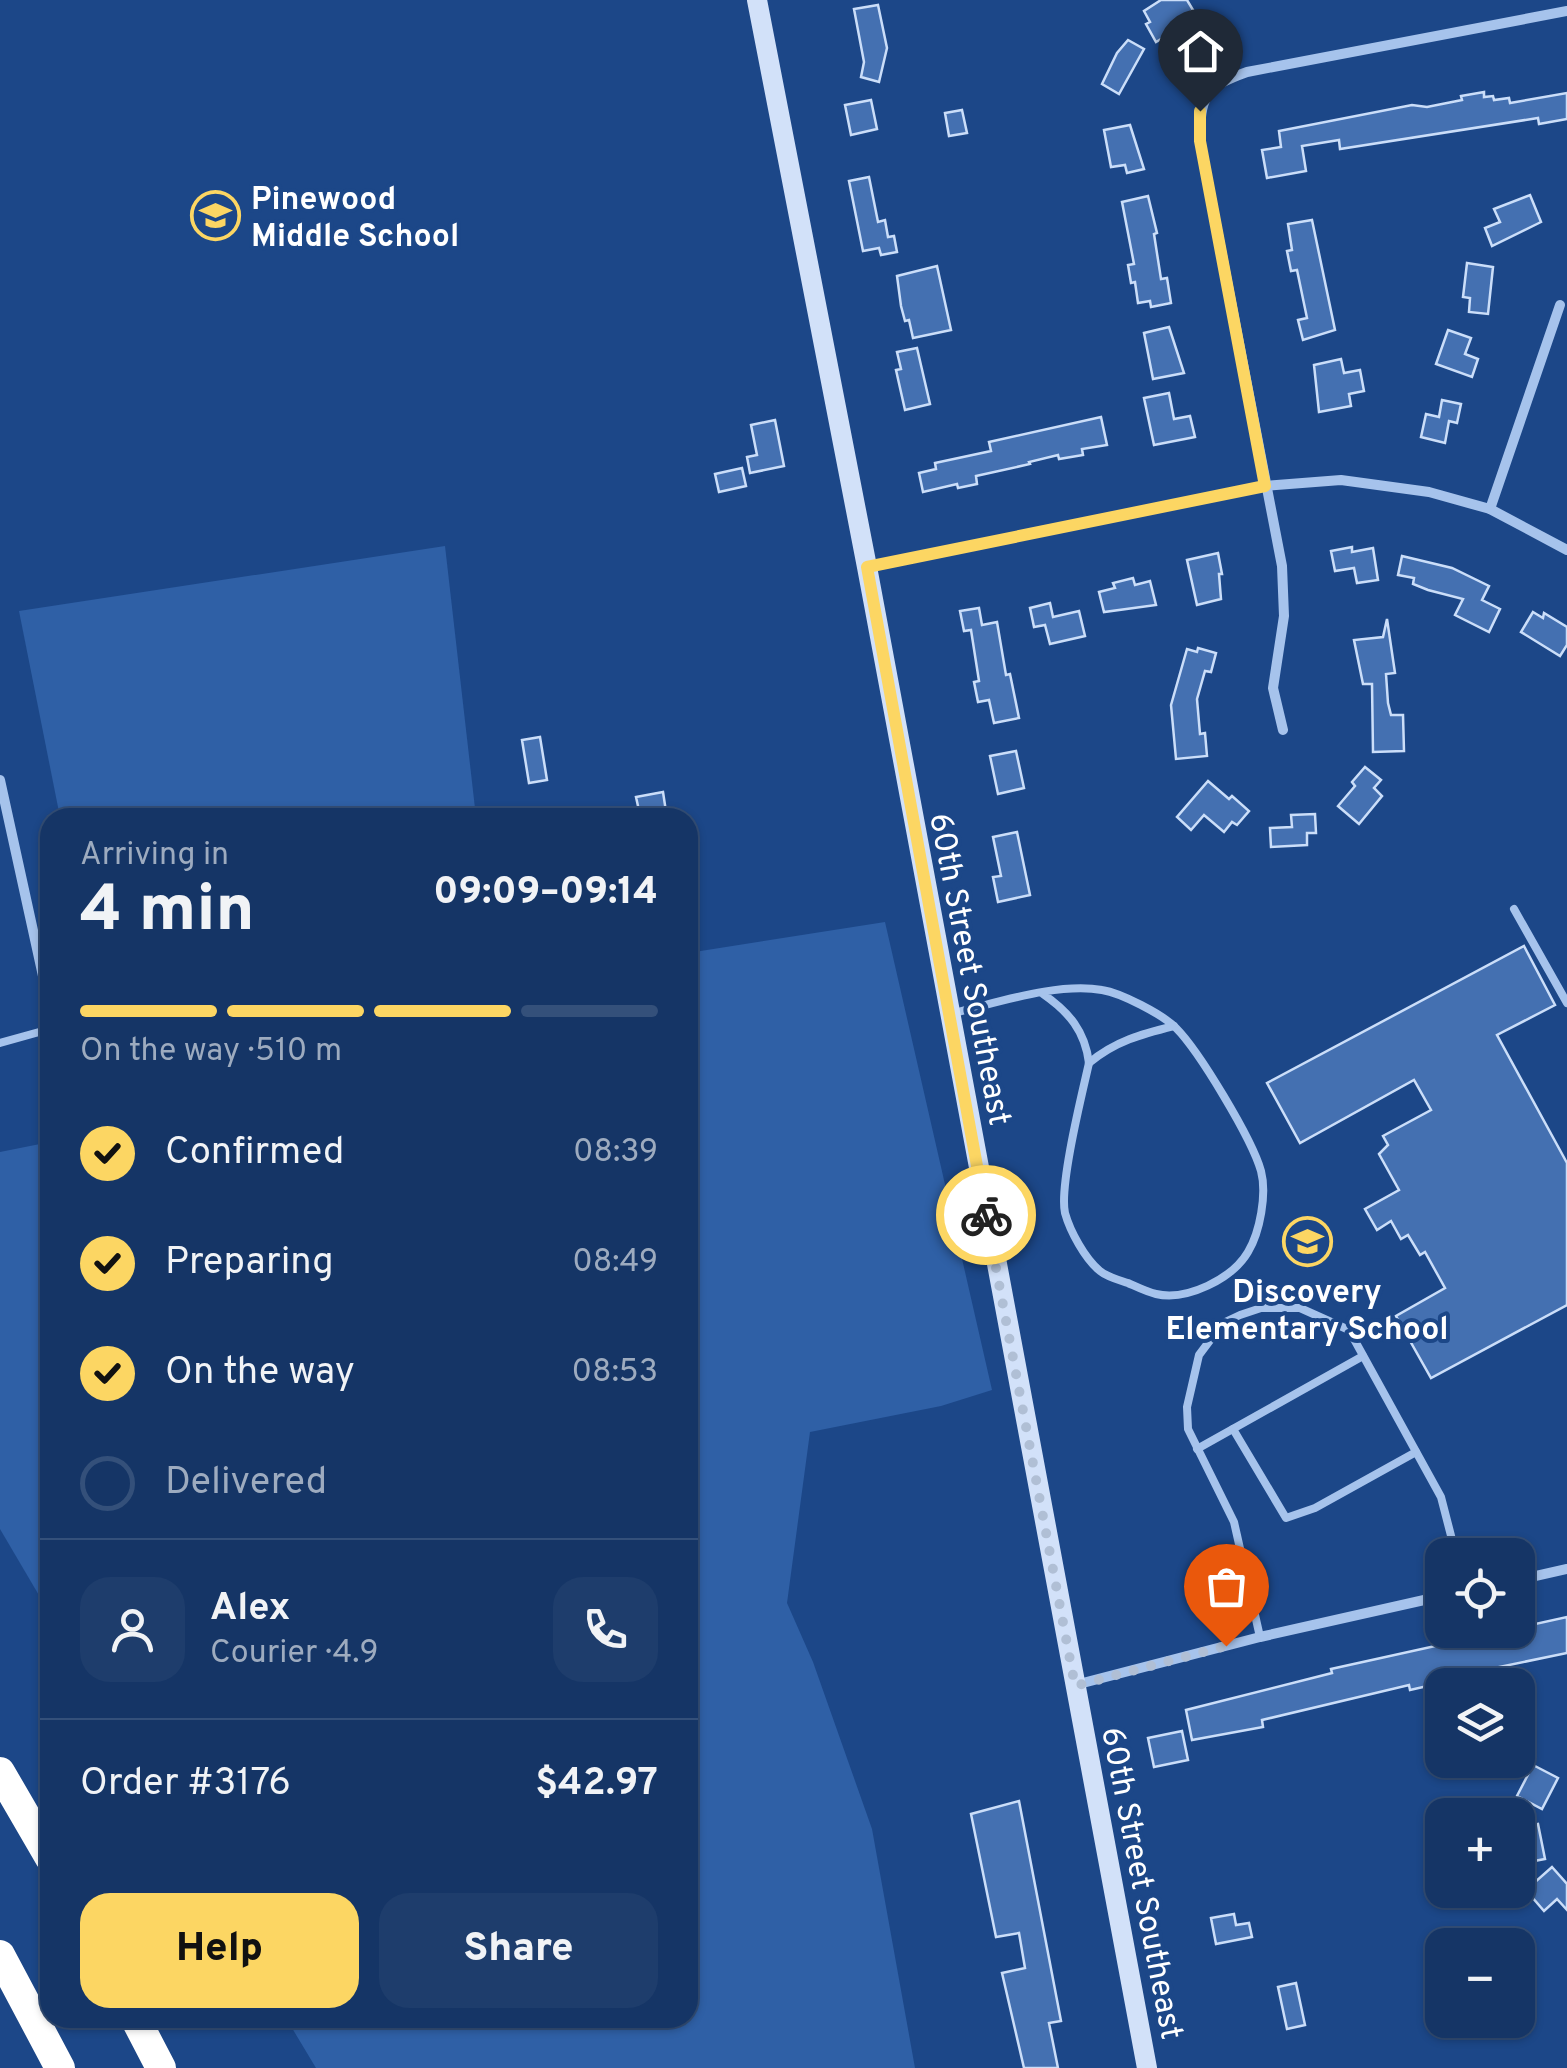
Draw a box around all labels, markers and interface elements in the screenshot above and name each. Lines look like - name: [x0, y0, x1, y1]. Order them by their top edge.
- pin: [1158, 9, 1243, 112]
- icon: home: [1173, 24, 1228, 79]
- place label: Pinewood Middle School: [251, 181, 459, 258]
- school or university icon: Pinewood Middle School: [190, 190, 242, 242]
- street label: 60th Street Southeast: [918, 810, 1018, 1129]
- text: Arriving in: [80, 836, 229, 876]
- text: 09:09–09:14: [433, 869, 658, 918]
- text: 4 min: [80, 872, 255, 954]
- text: On the way · 510 m: [80, 1032, 342, 1072]
- icon: check: [80, 1126, 135, 1181]
- text: Confirmed: [165, 1129, 344, 1178]
- text: 08:39: [573, 1133, 658, 1173]
- courier: [936, 1165, 1036, 1265]
- icon: bike: [959, 1188, 1014, 1243]
- school or university icon: Discovery Elementary School: [1281, 1215, 1333, 1267]
- icon: check: [80, 1236, 135, 1291]
- text: Preparing: [165, 1239, 334, 1288]
- text: 08:49: [572, 1243, 658, 1283]
- place label: Discovery Elementary School: [1165, 1274, 1449, 1351]
- icon: check: [80, 1346, 135, 1401]
- text: On the way: [165, 1349, 355, 1398]
- text: 08:53: [572, 1353, 658, 1393]
- text: Delivered: [165, 1459, 327, 1508]
- map controls: [1425, 1538, 1535, 2038]
- button: locate: [1425, 1538, 1535, 1648]
- pin: [1184, 1544, 1269, 1647]
- icon: bag: [1199, 1559, 1254, 1614]
- button: person: [80, 1577, 185, 1682]
- button: phone: [553, 1577, 658, 1682]
- text: Alex: [210, 1585, 290, 1634]
- text: Courier · 4.9: [210, 1634, 379, 1674]
- button: layers: [1425, 1668, 1535, 1778]
- street label: 60th Street Southeast: [1090, 1724, 1190, 2043]
- text: Order #3176: [80, 1760, 291, 1809]
- text: $42.97: [535, 1760, 658, 1809]
- button: +: [1425, 1798, 1535, 1908]
- button: Help: [80, 1893, 359, 2008]
- button: Share: [379, 1893, 658, 2008]
- button: −: [1425, 1928, 1535, 2038]

